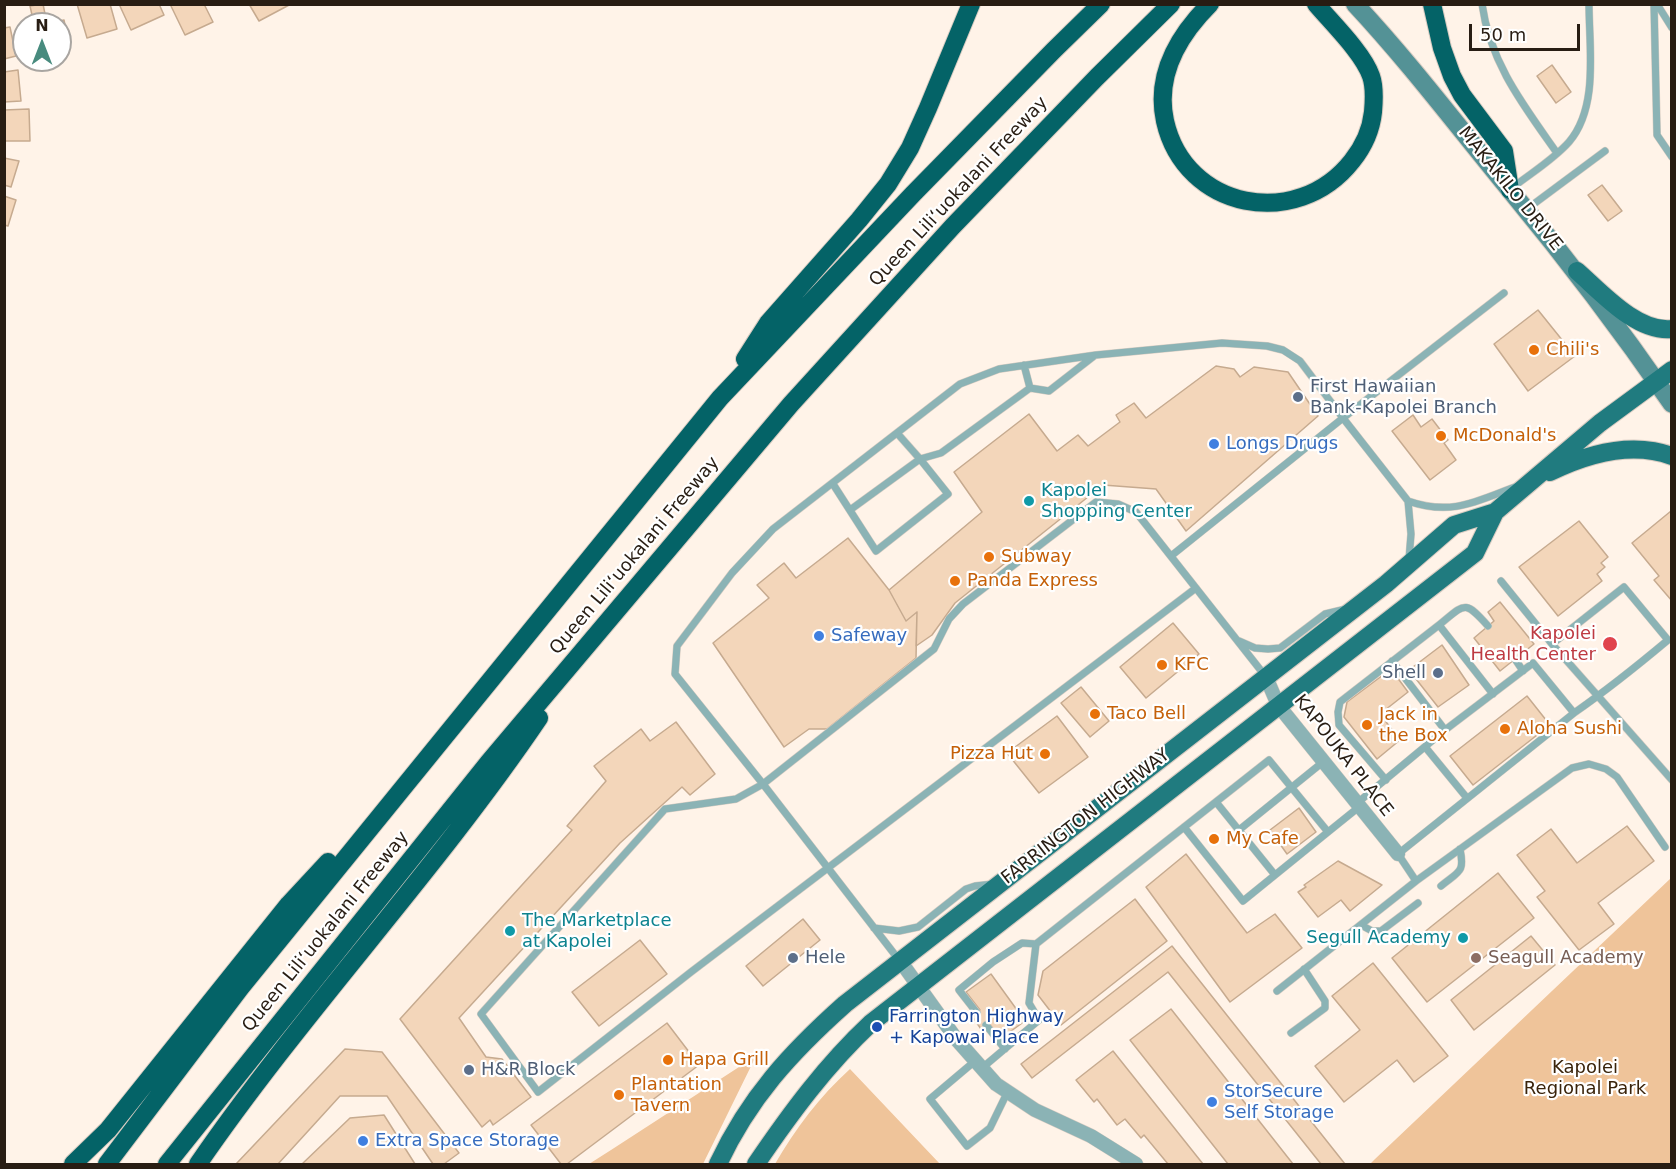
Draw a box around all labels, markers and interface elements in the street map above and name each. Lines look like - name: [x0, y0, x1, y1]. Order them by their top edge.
- north arrow: [12, 12, 72, 72]
- scale bar: [1472, 12, 1583, 50]
- text: N: [35, 16, 49, 35]
- text: 50 m: [1480, 24, 1526, 45]
- street label: Queen Liliʻuokalani Freeway: [865, 93, 1053, 291]
- street label: MAKAKILO DRIVE: [1453, 123, 1567, 255]
- place label: Chili's: [1546, 339, 1599, 361]
- marker: Chili's: [1527, 343, 1541, 357]
- place label: First Hawaiian Bank-Kapolei Branch: [1310, 376, 1497, 418]
- marker: First Hawaiian Bank-Kapolei Branch: [1291, 390, 1305, 404]
- place label: McDonald's: [1453, 425, 1556, 447]
- marker: McDonald's: [1434, 429, 1448, 443]
- place label: Longs Drugs: [1226, 433, 1338, 455]
- marker: Longs Drugs: [1207, 437, 1221, 451]
- street label: Queen Liliʻuokalani Freeway: [546, 453, 724, 659]
- place label: Kapolei Shopping Center: [1041, 480, 1192, 522]
- marker: Kapolei Shopping Center: [1022, 494, 1036, 508]
- place label: Subway: [1001, 546, 1072, 568]
- marker: Subway: [982, 550, 996, 564]
- place label: Panda Express: [967, 570, 1098, 592]
- marker: Panda Express: [948, 574, 962, 588]
- place label: Kapolei Health Center: [1471, 623, 1596, 666]
- place label: Safeway: [831, 625, 907, 647]
- marker: Safeway: [812, 629, 826, 643]
- marker: Kapolei Health Center: [1601, 635, 1619, 653]
- place label: KFC: [1174, 654, 1209, 676]
- marker: KFC: [1155, 658, 1169, 672]
- place label: Shell: [1382, 662, 1426, 684]
- marker: Shell: [1431, 666, 1445, 680]
- street label: KAPOUKA PLACE: [1289, 691, 1397, 821]
- place label: Taco Bell: [1107, 703, 1186, 725]
- place label: Jack in the Box: [1379, 704, 1448, 746]
- marker: Taco Bell: [1088, 707, 1102, 721]
- marker: Jack in the Box: [1360, 718, 1374, 732]
- place label: Aloha Sushi: [1517, 718, 1622, 740]
- marker: Aloha Sushi: [1498, 722, 1512, 736]
- place label: Pizza Hut: [950, 743, 1033, 765]
- street label: FARRINGTON HIGHWAY: [998, 745, 1174, 889]
- marker: Pizza Hut: [1038, 747, 1052, 761]
- street label: Queen Liliʻuokalani Freeway: [238, 827, 414, 1037]
- place label: My Cafe: [1226, 828, 1299, 850]
- marker: My Cafe: [1207, 832, 1221, 846]
- place label: The Marketplace at Kapolei: [522, 910, 672, 952]
- marker: The Marketplace at Kapolei: [503, 924, 517, 938]
- place label: Segull Academy: [1306, 927, 1451, 949]
- marker: Segull Academy: [1456, 931, 1470, 945]
- place label: Hele: [805, 947, 846, 969]
- place label: Seagull Academy: [1488, 947, 1644, 969]
- marker: Hele: [786, 951, 800, 965]
- marker: Seagull Academy: [1469, 951, 1483, 965]
- place label: Farrington Highway + Kapowai Place: [889, 1006, 1064, 1048]
- marker: Farrington Highway + Kapowai Place: [870, 1020, 884, 1034]
- place label: Hapa Grill: [680, 1049, 769, 1071]
- marker: Hapa Grill: [661, 1053, 675, 1067]
- park label: Kapolei Regional Park: [1524, 1057, 1646, 1100]
- place label: H&R Block: [481, 1059, 575, 1081]
- marker: H&R Block: [462, 1063, 476, 1077]
- place label: Plantation Tavern: [631, 1074, 722, 1116]
- place label: StorSecure Self Storage: [1224, 1081, 1334, 1124]
- marker: Plantation Tavern: [612, 1088, 626, 1102]
- marker: StorSecure Self Storage: [1205, 1095, 1219, 1109]
- place label: Extra Space Storage: [375, 1130, 559, 1152]
- marker: Extra Space Storage: [356, 1134, 370, 1148]

